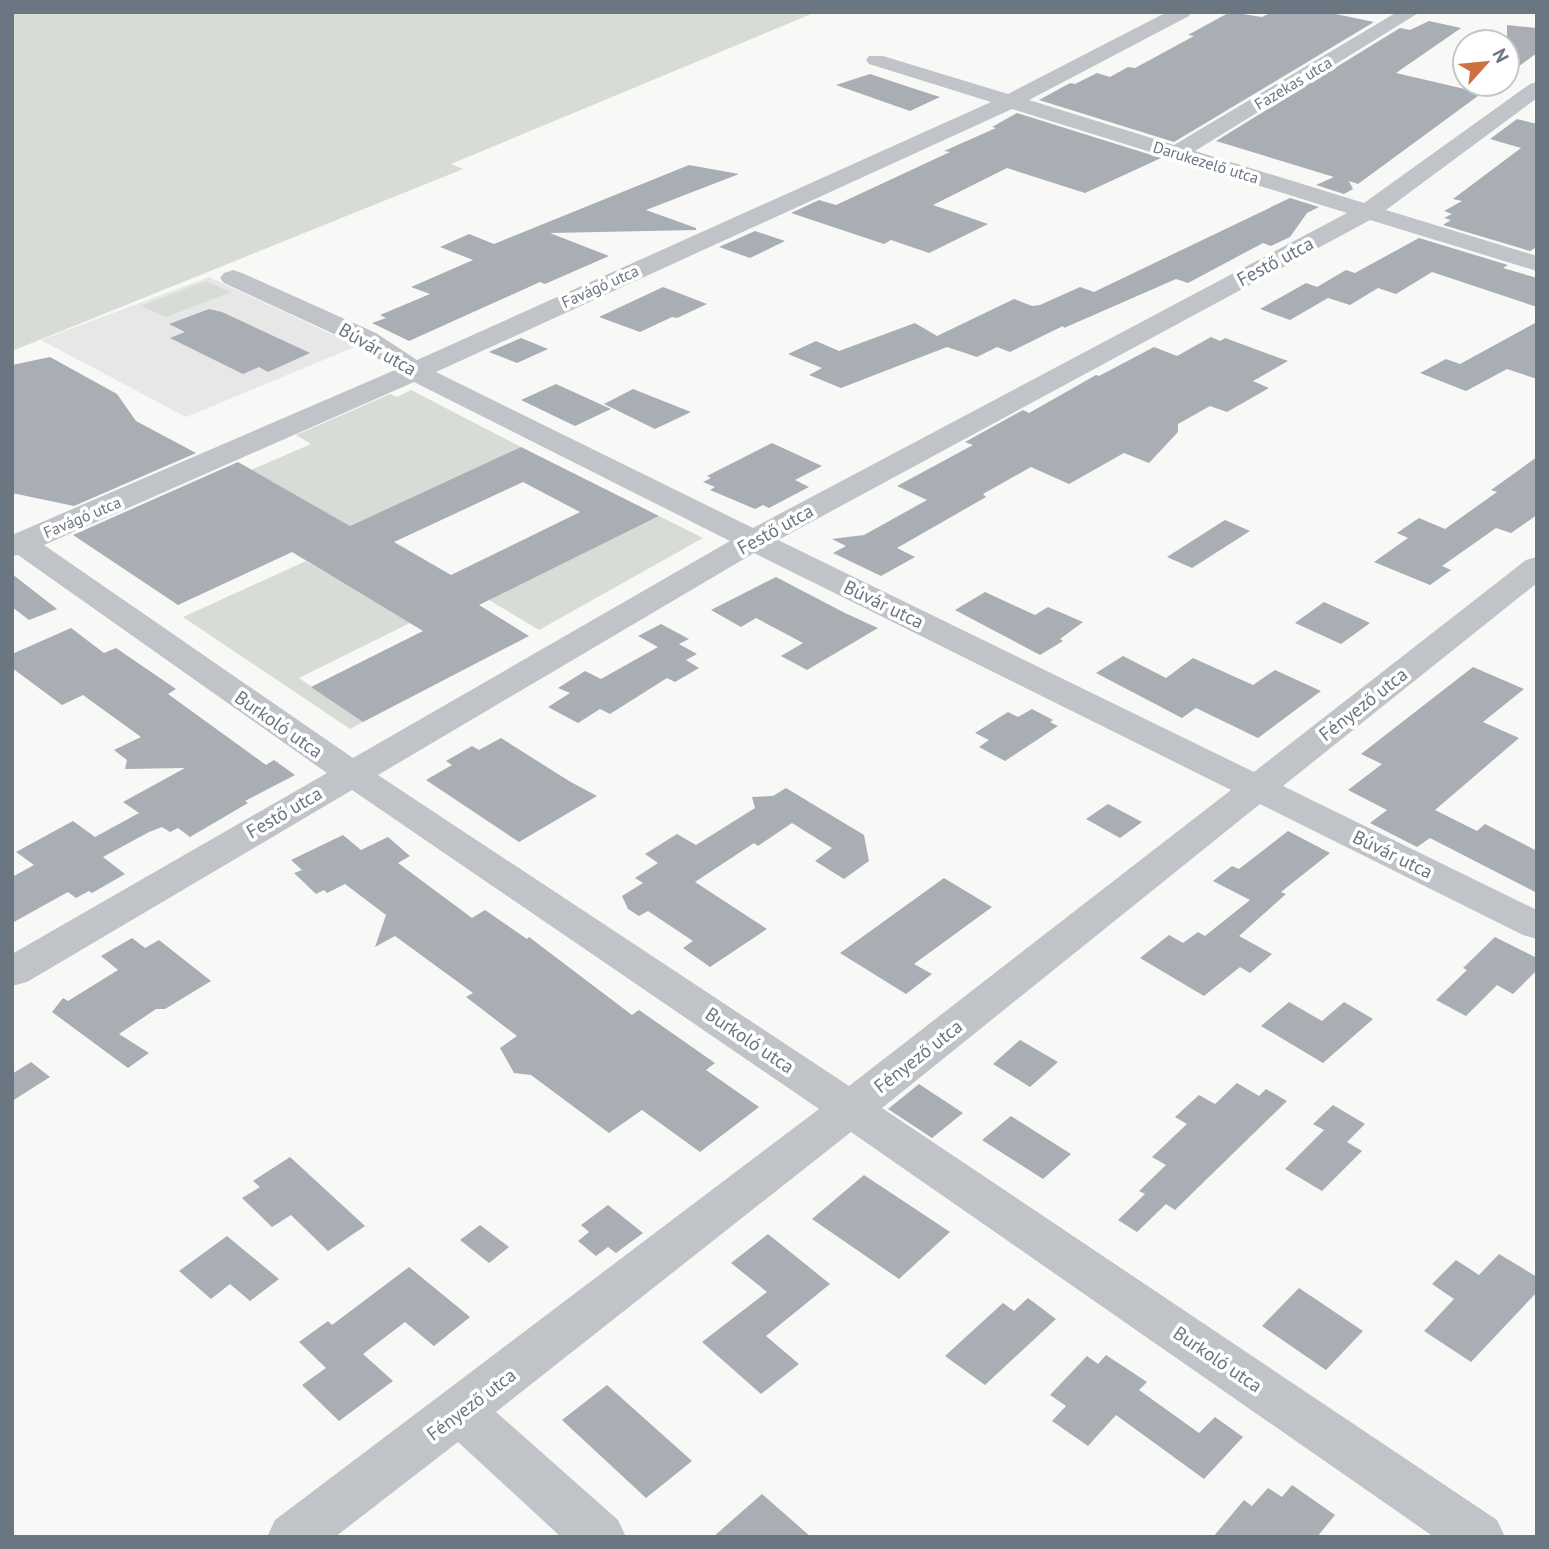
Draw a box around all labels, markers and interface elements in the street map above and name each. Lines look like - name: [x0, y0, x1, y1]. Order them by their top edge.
- north arrow: [1451, 28, 1521, 98]
- text: N: [1488, 44, 1515, 66]
- street label: Fazekas utca: [1251, 52, 1335, 114]
- street label: Darukezelő utca: [1151, 136, 1261, 188]
- street label: Festő utca: [1233, 231, 1317, 291]
- street label: Favágó utca: [558, 260, 642, 312]
- street label: Búvár utca: [335, 317, 421, 381]
- street label: Favágó utca: [40, 492, 124, 542]
- street label: Festő utca: [733, 498, 817, 560]
- street label: Búvár utca: [840, 574, 928, 634]
- street label: Fényező utca: [1314, 662, 1412, 746]
- street label: Burkoló utca: [230, 685, 328, 763]
- street label: Festő utca: [242, 781, 326, 843]
- street label: Búvár utca: [1349, 824, 1437, 884]
- street label: Burkoló utca: [701, 1001, 799, 1079]
- street label: Fényező utca: [869, 1014, 967, 1098]
- street label: Burkoló utca: [1169, 1320, 1267, 1398]
- street label: Fényező utca: [422, 1363, 520, 1445]

